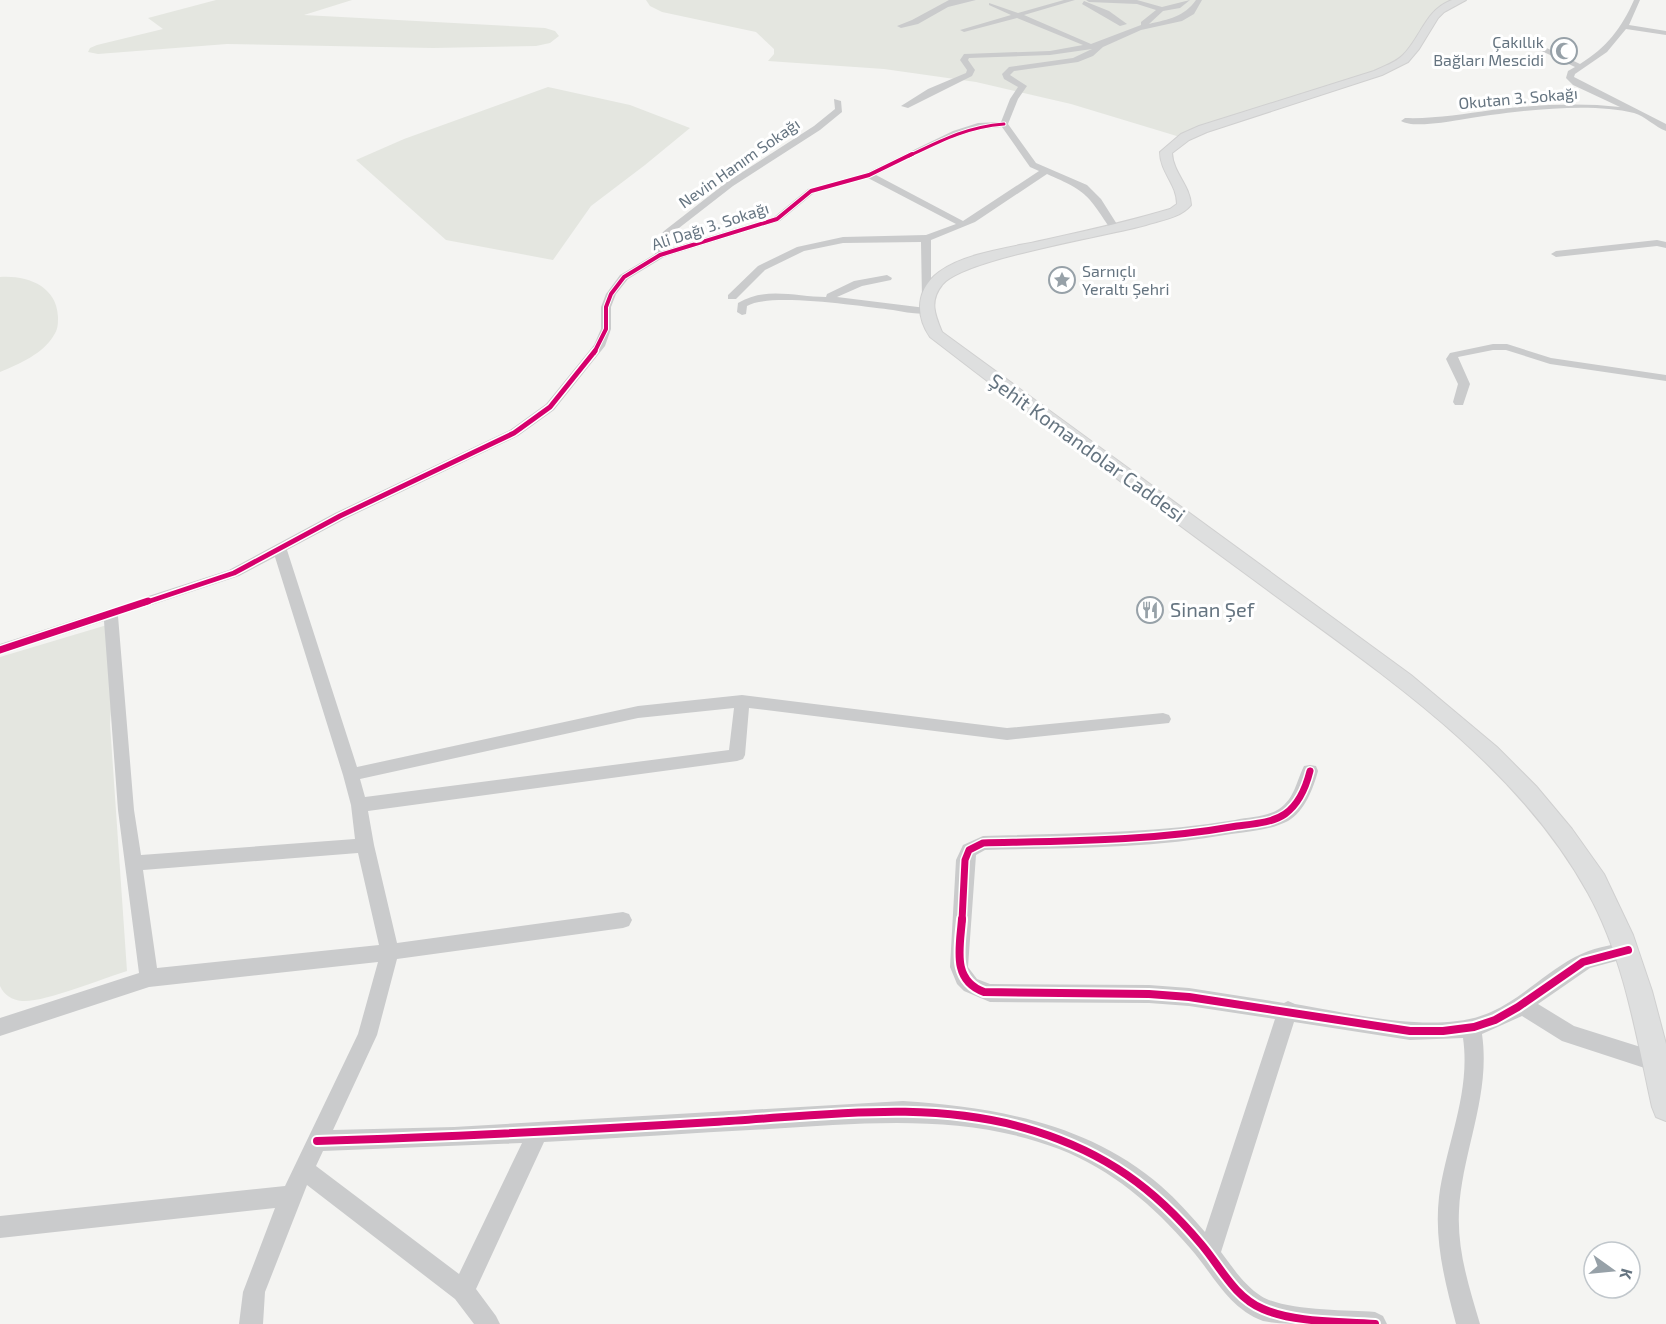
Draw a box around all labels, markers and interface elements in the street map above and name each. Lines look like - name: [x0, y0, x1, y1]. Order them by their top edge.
- place label: Çakıllık Bağları Mescidi: [1433, 32, 1544, 69]
- mosque icon: Çakıllık Bağları Mescidi: [1549, 36, 1579, 66]
- street label: Okutan 3. Sokağı: [1457, 83, 1578, 112]
- street label: Nevin Hanım Sokağı: [675, 114, 803, 211]
- street label: Ali Dağı 3. Sokağı: [649, 198, 771, 253]
- place label: Sarnıçlı Yeraltı Şehri: [1082, 261, 1169, 299]
- place icon: Sarnıçlı Yeraltı Şehri: [1047, 265, 1077, 295]
- street label: Şehit Komandolar Caddesi: [984, 368, 1190, 527]
- restaurant icon: Sinan Şef: [1135, 595, 1165, 625]
- place label: Sinan Şef: [1170, 597, 1255, 622]
- north arrow: [1582, 1240, 1642, 1300]
- text: K: [1616, 1267, 1637, 1282]

